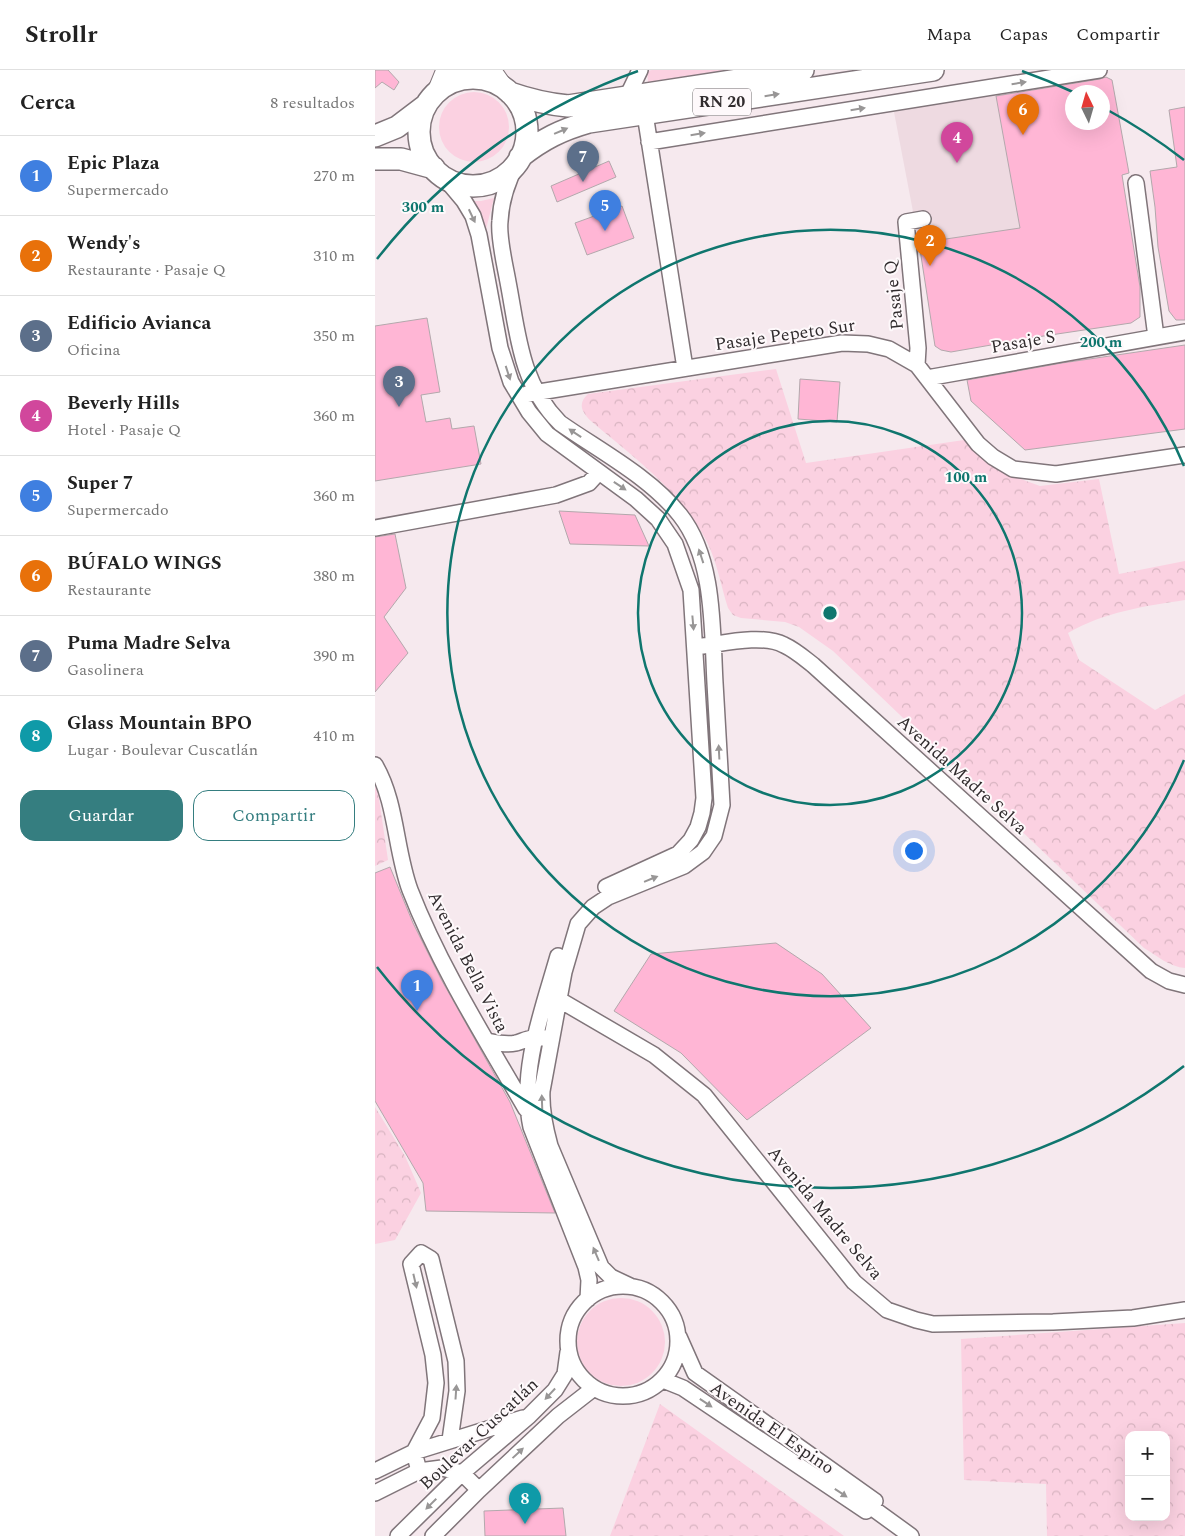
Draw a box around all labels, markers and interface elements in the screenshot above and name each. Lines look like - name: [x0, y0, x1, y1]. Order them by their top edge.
- text: Strollr: [25, 17, 97, 53]
- text: Mapa: [926, 21, 972, 48]
- text: Capas: [1000, 21, 1048, 48]
- text: Compartir: [1076, 21, 1160, 48]
- one-way arrow: [1011, 79, 1027, 87]
- north arrow: [1065, 85, 1110, 130]
- text: Cerca: [20, 87, 75, 119]
- road number: RN 20: [693, 88, 751, 116]
- one-way arrow: [765, 90, 781, 98]
- text: 8 resultados: [270, 91, 355, 115]
- pin: 6: [1007, 94, 1039, 135]
- one-way arrow: [850, 105, 866, 113]
- pin: 4: [941, 122, 973, 163]
- one-way arrow: [554, 126, 568, 134]
- one-way arrow: [690, 130, 706, 138]
- pin: 7: [567, 141, 599, 182]
- text: Epic Plaza: [67, 149, 160, 178]
- text: 1: [32, 164, 40, 188]
- text: 270 m: [313, 164, 355, 188]
- text: Supermercado: [67, 178, 169, 202]
- pin: 5: [589, 190, 621, 231]
- text: 300 m: [402, 196, 445, 219]
- one-way arrow: [468, 208, 476, 223]
- pin: 2: [914, 225, 946, 266]
- text: Wendy's: [67, 229, 141, 258]
- text: 2: [32, 244, 40, 268]
- text: 310 m: [313, 244, 355, 268]
- text: Restaurante · Pasaje Q: [67, 258, 226, 282]
- street label: Pasaje Q: [877, 258, 911, 331]
- text: Edificio Avianca: [67, 309, 211, 338]
- street label: Pasaje Pepeto Sur: [713, 312, 857, 358]
- street label: Pasaje S: [989, 323, 1057, 361]
- text: 3: [32, 324, 40, 348]
- text: 350 m: [313, 324, 355, 348]
- text: 200 m: [1080, 331, 1123, 354]
- text: Oficina: [67, 338, 120, 362]
- pin: 3: [383, 366, 415, 407]
- one-way arrow: [505, 366, 512, 381]
- text: Beverly Hills: [67, 389, 180, 418]
- text: 4: [32, 404, 40, 428]
- text: 360 m: [313, 404, 355, 428]
- text: Hotel · Pasaje Q: [67, 418, 181, 442]
- one-way arrow: [568, 428, 582, 438]
- text: 100 m: [945, 466, 988, 489]
- text: Super 7: [67, 469, 133, 498]
- one-way arrow: [613, 481, 627, 491]
- text: 5: [32, 484, 40, 508]
- text: 360 m: [313, 484, 355, 508]
- text: Supermercado: [67, 498, 169, 522]
- text: BÚFALO WINGS: [67, 549, 222, 578]
- one-way arrow: [697, 549, 704, 564]
- text: 6: [32, 564, 40, 588]
- text: 380 m: [313, 564, 355, 588]
- text: Restaurante: [67, 578, 152, 602]
- centre of rings: [821, 604, 839, 622]
- one-way arrow: [690, 616, 698, 632]
- text: Puma Madre Selva: [67, 629, 230, 658]
- text: 7: [32, 644, 40, 668]
- text: 390 m: [313, 644, 355, 668]
- text: Gasolinera: [67, 658, 144, 682]
- text: Glass Mountain BPO: [67, 709, 252, 738]
- street label: Avenida Madre Selva: [891, 709, 1033, 841]
- text: 8: [32, 724, 40, 748]
- text: 410 m: [313, 724, 355, 748]
- text: Lugar · Boulevar Cuscatlán: [67, 738, 258, 762]
- one-way arrow: [714, 744, 722, 760]
- button: Guardar: [20, 790, 183, 841]
- button: Compartir: [193, 790, 355, 841]
- your location: [901, 838, 927, 864]
- one-way arrow: [644, 875, 659, 882]
- street label: Avenida Bella Vista: [421, 886, 515, 1038]
- pin: 1: [401, 970, 433, 1011]
- one-way arrow: [537, 1094, 545, 1110]
- street label: Avenida Madre Selva: [761, 1140, 889, 1286]
- one-way arrow: [592, 1247, 599, 1262]
- one-way arrow: [411, 1274, 419, 1289]
- street label: Boulevar Cuscatlán: [413, 1372, 545, 1496]
- street label: Avenida El Espino: [704, 1375, 840, 1481]
- one-way arrow: [453, 1383, 461, 1399]
- one-way arrow: [544, 1388, 556, 1400]
- one-way arrow: [699, 1398, 713, 1408]
- map controls: [1125, 1431, 1170, 1521]
- button: +: [1125, 1431, 1170, 1476]
- one-way arrow: [512, 1447, 524, 1459]
- button: −: [1125, 1476, 1170, 1521]
- pin: 8: [509, 1483, 541, 1524]
- one-way arrow: [834, 1489, 848, 1498]
- one-way arrow: [425, 1498, 437, 1510]

